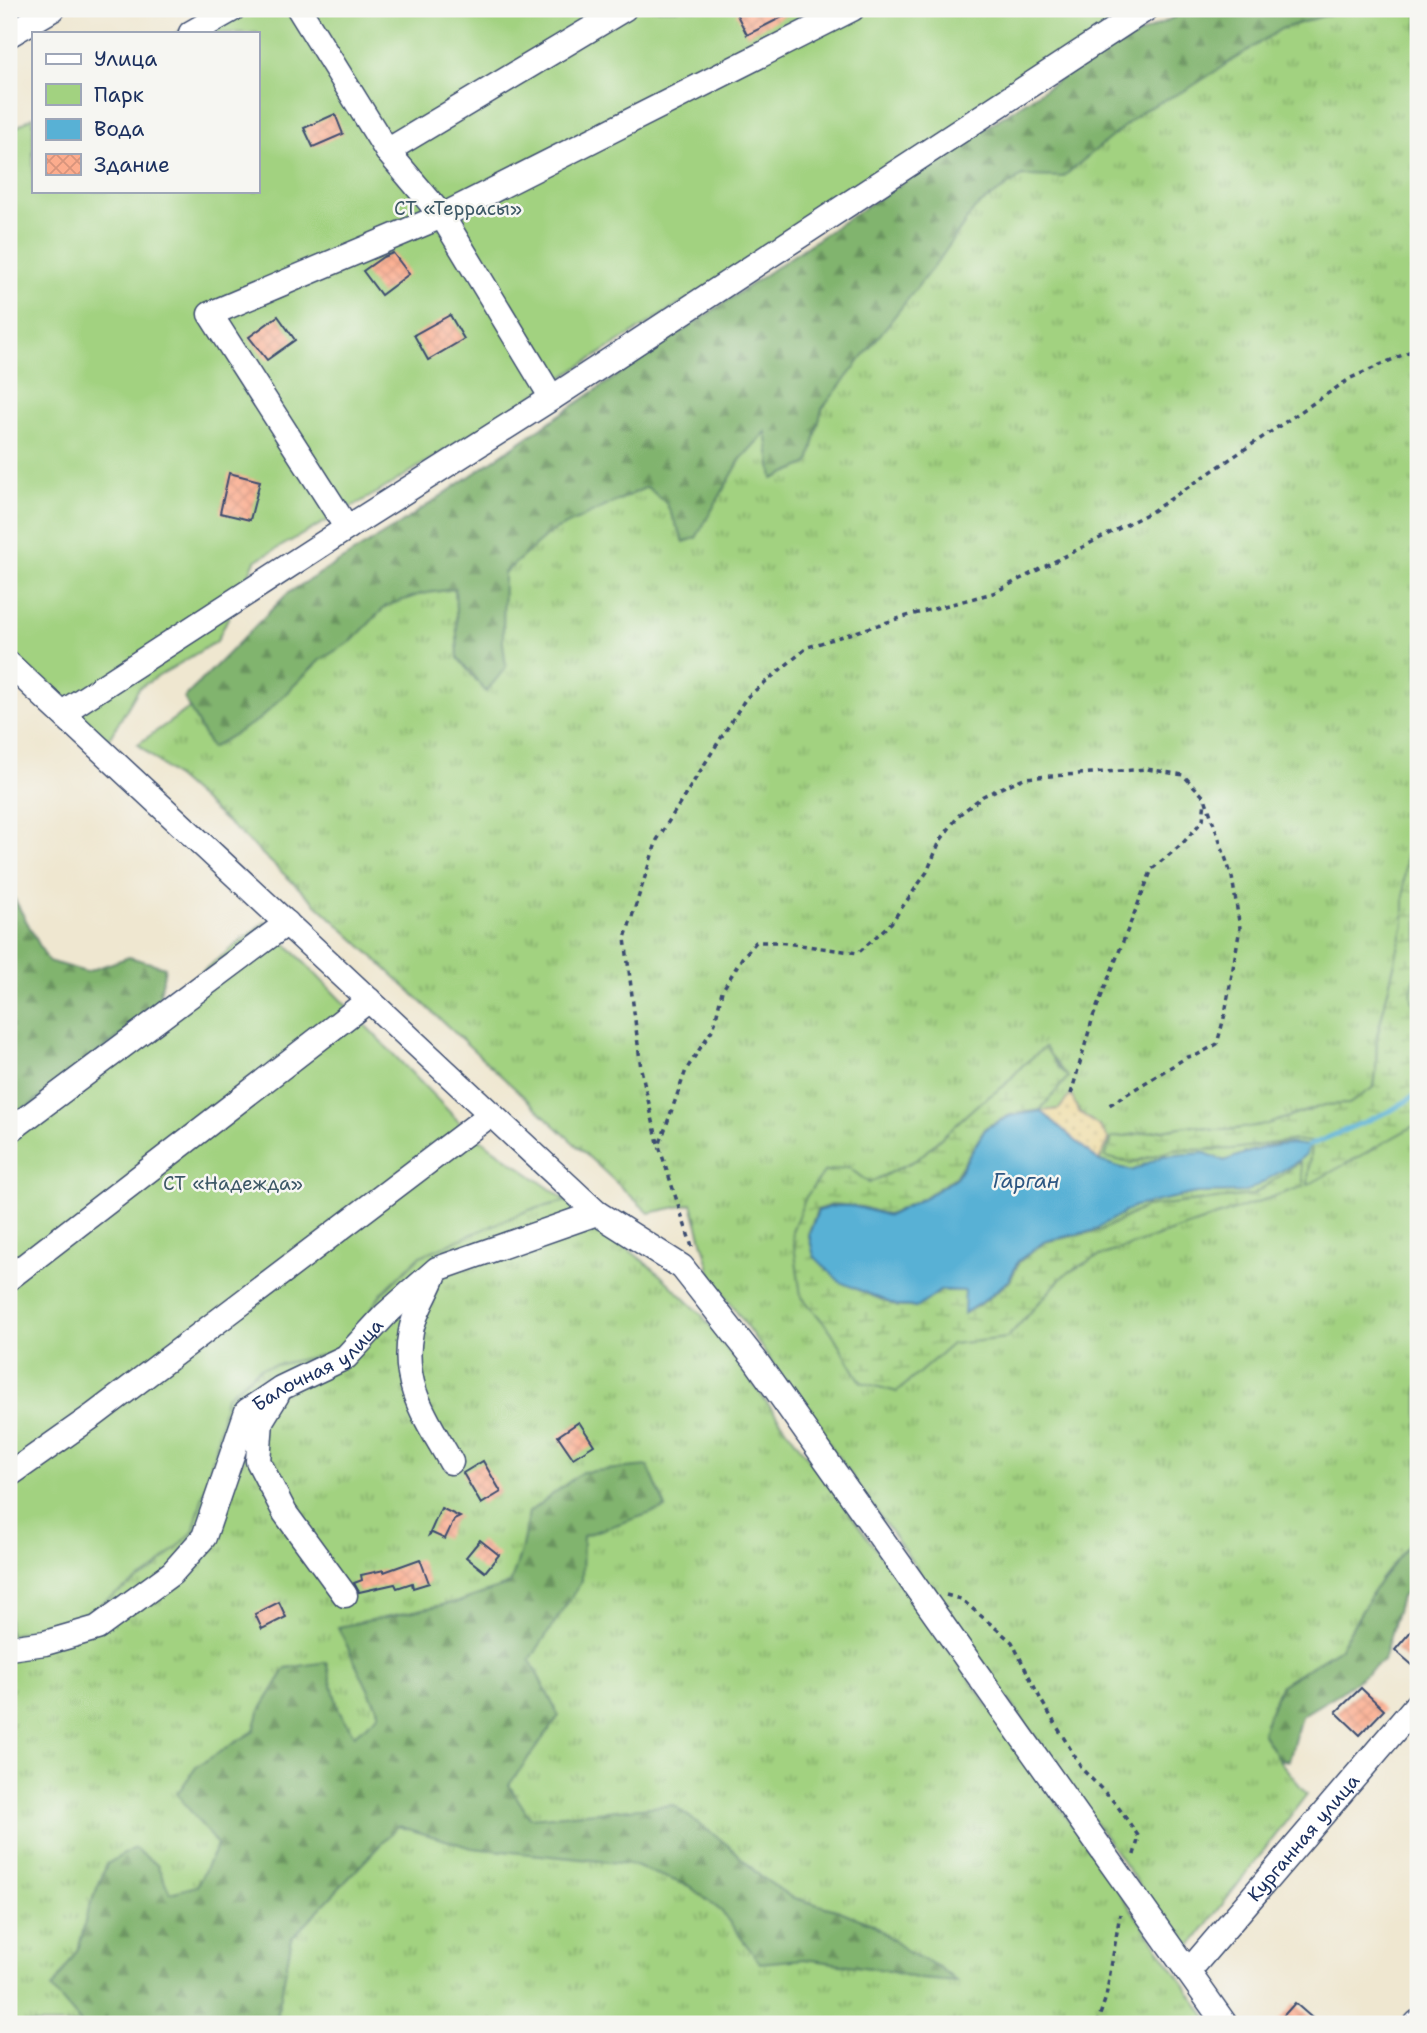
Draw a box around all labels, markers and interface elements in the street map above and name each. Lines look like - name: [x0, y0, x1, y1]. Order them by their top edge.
- legend: [32, 32, 259, 192]
- text: Улица: [94, 45, 157, 73]
- text: Парк: [94, 81, 144, 109]
- text: Вода: [94, 115, 144, 143]
- text: Здание: [94, 151, 170, 179]
- park label: СТ «Террасы»: [394, 196, 522, 221]
- water label: Гарган: [993, 1167, 1059, 1195]
- park label: СТ «Надежда»: [163, 1171, 303, 1196]
- street label: Балочная улица: [247, 1313, 389, 1417]
- street label: Курганная улица: [1242, 1769, 1365, 1907]

